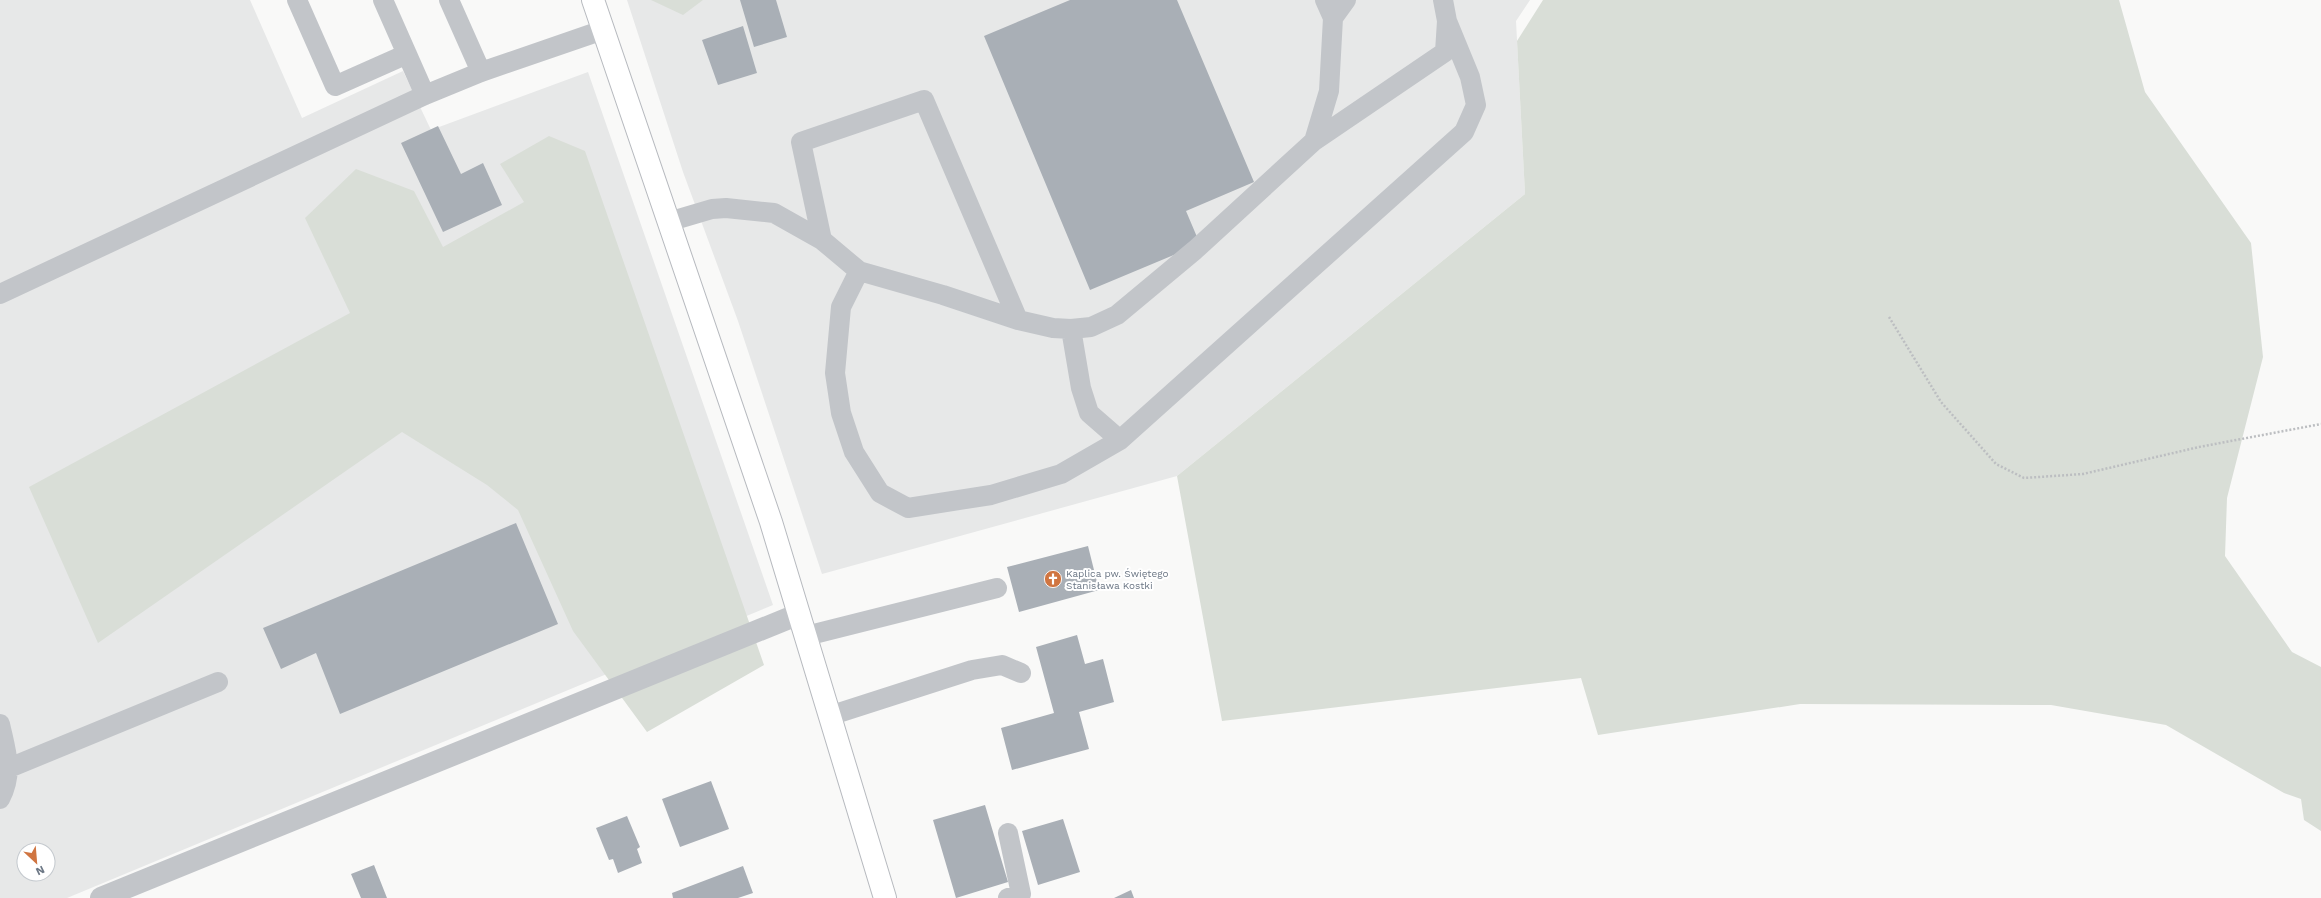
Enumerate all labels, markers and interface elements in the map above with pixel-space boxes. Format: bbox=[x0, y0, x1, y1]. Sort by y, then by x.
place label: Kaplica pw. Świętego Stanisława Kostki bbox=[1066, 568, 1169, 591]
church icon: Kaplica pw. Świętego Stanisława Kostki bbox=[1043, 569, 1063, 589]
north arrow bbox=[16, 842, 56, 882]
text: N bbox=[34, 863, 47, 878]

